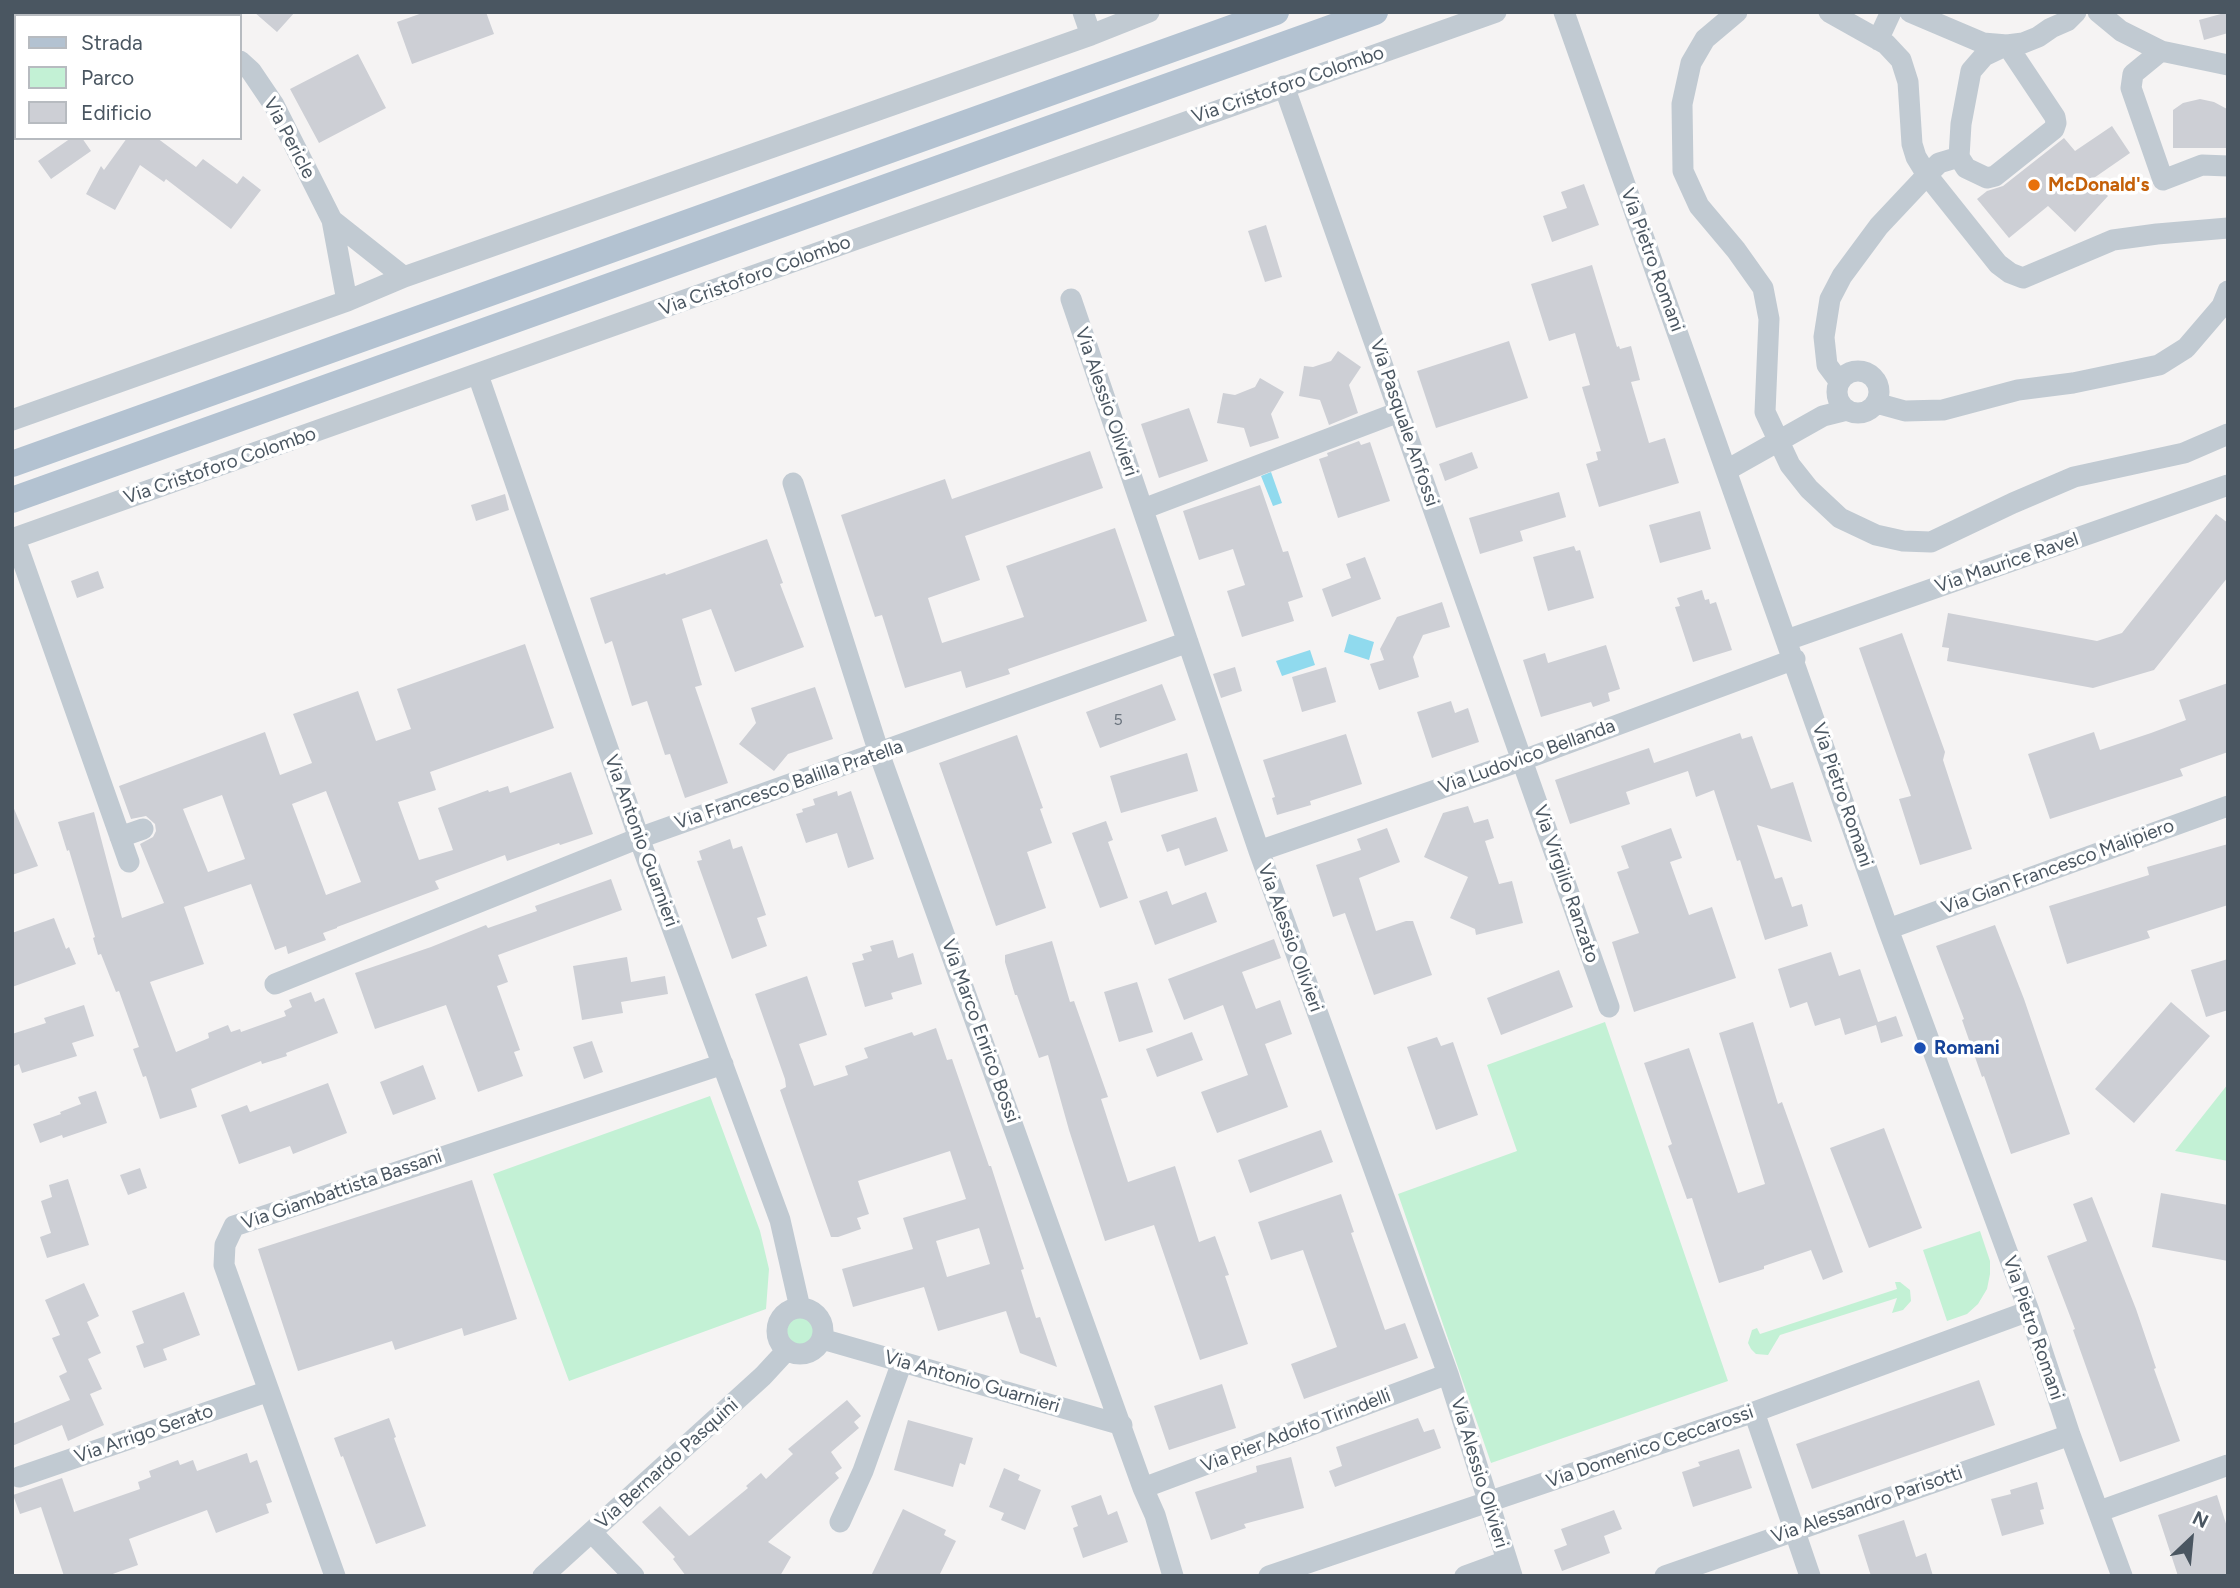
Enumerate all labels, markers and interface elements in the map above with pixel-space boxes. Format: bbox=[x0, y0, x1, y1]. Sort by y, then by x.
legend bbox=[14, 14, 242, 140]
text: Strada bbox=[81, 30, 143, 55]
street label: Via Cristoforo Colombo bbox=[1189, 41, 1387, 129]
text: Parco bbox=[81, 65, 134, 90]
street label: Via Pericle bbox=[258, 93, 320, 183]
text: Edificio bbox=[81, 100, 152, 125]
place label: McDonald's bbox=[2048, 174, 2149, 196]
marker: McDonald's bbox=[2026, 177, 2042, 193]
street label: Via Pietro Romani bbox=[1615, 185, 1689, 335]
street label: Via Cristoforo Colombo bbox=[656, 231, 854, 321]
street label: Via Alessio Olivieri bbox=[1070, 325, 1142, 479]
street label: Via Pasquale Anfossi bbox=[1365, 336, 1443, 510]
street label: Via Cristoforo Colombo bbox=[121, 422, 319, 510]
street label: Via Maurice Ravel bbox=[1932, 528, 2082, 598]
house number: 5 bbox=[1113, 710, 1123, 730]
street label: Via Ludovico Bellanda bbox=[1436, 714, 1618, 800]
street label: Via Pietro Romani bbox=[1807, 720, 1877, 870]
street label: Via Francesco Balilla Pratella bbox=[672, 735, 906, 835]
street label: Via Antonio Guarnieri bbox=[599, 752, 683, 930]
street label: Via Virgilio Ranzato bbox=[1528, 802, 1604, 966]
street label: Via Gian Francesco Malipiero bbox=[1939, 814, 2177, 920]
street label: Via Alessio Olivieri bbox=[1253, 861, 1327, 1015]
street label: Via Marco Enrico Bossi bbox=[936, 936, 1024, 1126]
place label: Romani bbox=[1934, 1037, 2000, 1059]
marker: Romani bbox=[1912, 1040, 1928, 1056]
street label: Via Giambattista Bassani bbox=[239, 1145, 445, 1235]
street label: Via Pietro Romani bbox=[1998, 1253, 2068, 1403]
street label: Via Antonio Guarnieri bbox=[882, 1346, 1062, 1418]
street label: Via Pier Adolfo Tirindelli bbox=[1198, 1384, 1394, 1478]
street label: Via Bernardo Pasquini bbox=[591, 1394, 743, 1534]
street label: Via Alessio Olivieri bbox=[1445, 1395, 1513, 1551]
street label: Via Arrigo Serato bbox=[72, 1400, 216, 1468]
street label: Via Domenico Ceccarossi bbox=[1543, 1401, 1757, 1493]
street label: Via Alessandro Parisotti bbox=[1768, 1462, 1966, 1548]
north arrow bbox=[2156, 1504, 2226, 1574]
text: N bbox=[2189, 1506, 2212, 1533]

